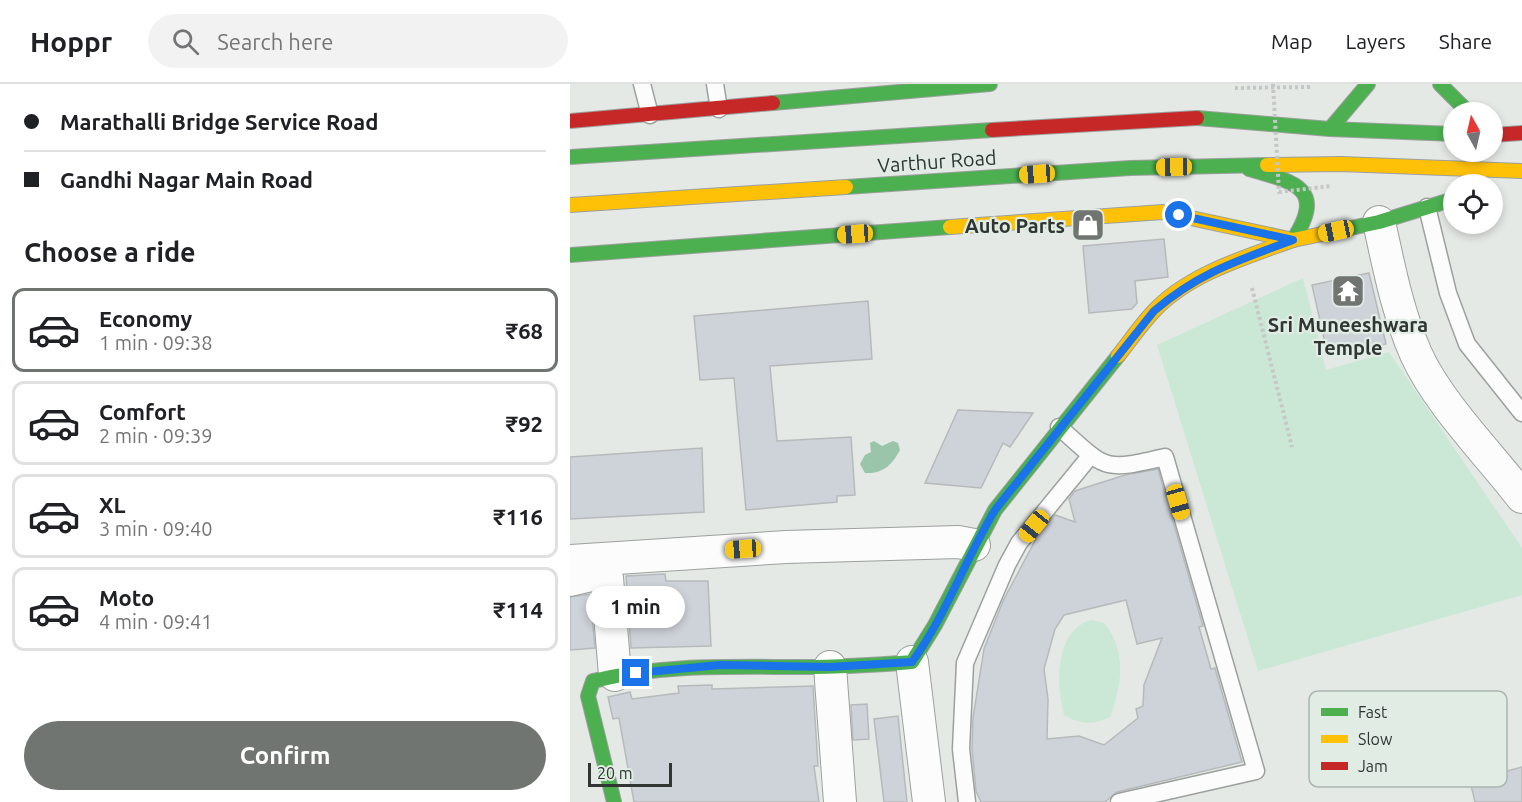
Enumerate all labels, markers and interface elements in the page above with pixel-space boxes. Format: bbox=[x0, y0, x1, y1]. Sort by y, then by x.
search box bbox=[148, 14, 568, 68]
icon: search bbox=[169, 25, 202, 58]
text: Hoppr bbox=[30, 26, 112, 57]
text: Search here bbox=[217, 29, 334, 54]
text: Map bbox=[1271, 29, 1312, 53]
text: Layers bbox=[1345, 29, 1406, 53]
text: Share bbox=[1439, 29, 1492, 53]
north arrow bbox=[1443, 102, 1503, 162]
map controls bbox=[1443, 102, 1503, 234]
text: Marathalli Bridge Service Road bbox=[60, 109, 378, 134]
street label: Varthur Road bbox=[877, 145, 997, 177]
car bbox=[1156, 158, 1192, 176]
car bbox=[1018, 164, 1056, 184]
text: Gandhi Nagar Main Road bbox=[60, 167, 313, 192]
button: locate bbox=[1443, 174, 1503, 234]
route start bbox=[1165, 201, 1192, 228]
shop icon: Auto Parts bbox=[1070, 207, 1106, 243]
place label: Auto Parts bbox=[965, 214, 1065, 237]
car bbox=[1317, 218, 1355, 244]
car bbox=[836, 224, 874, 244]
text: Choose a ride bbox=[24, 237, 196, 267]
temple icon: Sri Muneeshwara Temple bbox=[1330, 273, 1366, 309]
icon: car bbox=[27, 303, 81, 357]
text: Economy bbox=[99, 306, 192, 331]
place label: Sri Muneeshwara Temple bbox=[1268, 313, 1428, 359]
text: ₹68 bbox=[506, 318, 543, 343]
text: 1 min · 09:38 bbox=[99, 331, 213, 354]
icon: car bbox=[27, 396, 81, 450]
text: Comfort bbox=[99, 399, 186, 424]
text: ₹92 bbox=[506, 411, 543, 436]
text: 2 min · 09:39 bbox=[99, 424, 213, 447]
car bbox=[1164, 482, 1192, 522]
icon: car bbox=[27, 489, 81, 543]
text: XL bbox=[99, 492, 126, 517]
text: ₹116 bbox=[493, 504, 543, 529]
car bbox=[1016, 506, 1052, 546]
text: 3 min · 09:40 bbox=[99, 517, 213, 540]
car bbox=[724, 539, 762, 559]
icon: car bbox=[27, 582, 81, 636]
text: Moto bbox=[99, 585, 154, 610]
callout: 1 min bbox=[586, 586, 686, 628]
text: 1 min bbox=[610, 595, 661, 618]
text: ₹114 bbox=[493, 597, 543, 622]
text: 4 min · 09:41 bbox=[99, 610, 213, 633]
route end bbox=[622, 659, 649, 686]
legend bbox=[1309, 691, 1507, 787]
text: Fast bbox=[1358, 703, 1388, 721]
button: Confirm bbox=[24, 721, 546, 790]
text: Slow bbox=[1358, 730, 1393, 748]
text: Jam bbox=[1358, 757, 1388, 775]
scale bar bbox=[588, 760, 672, 788]
text: 20 m bbox=[597, 764, 633, 782]

